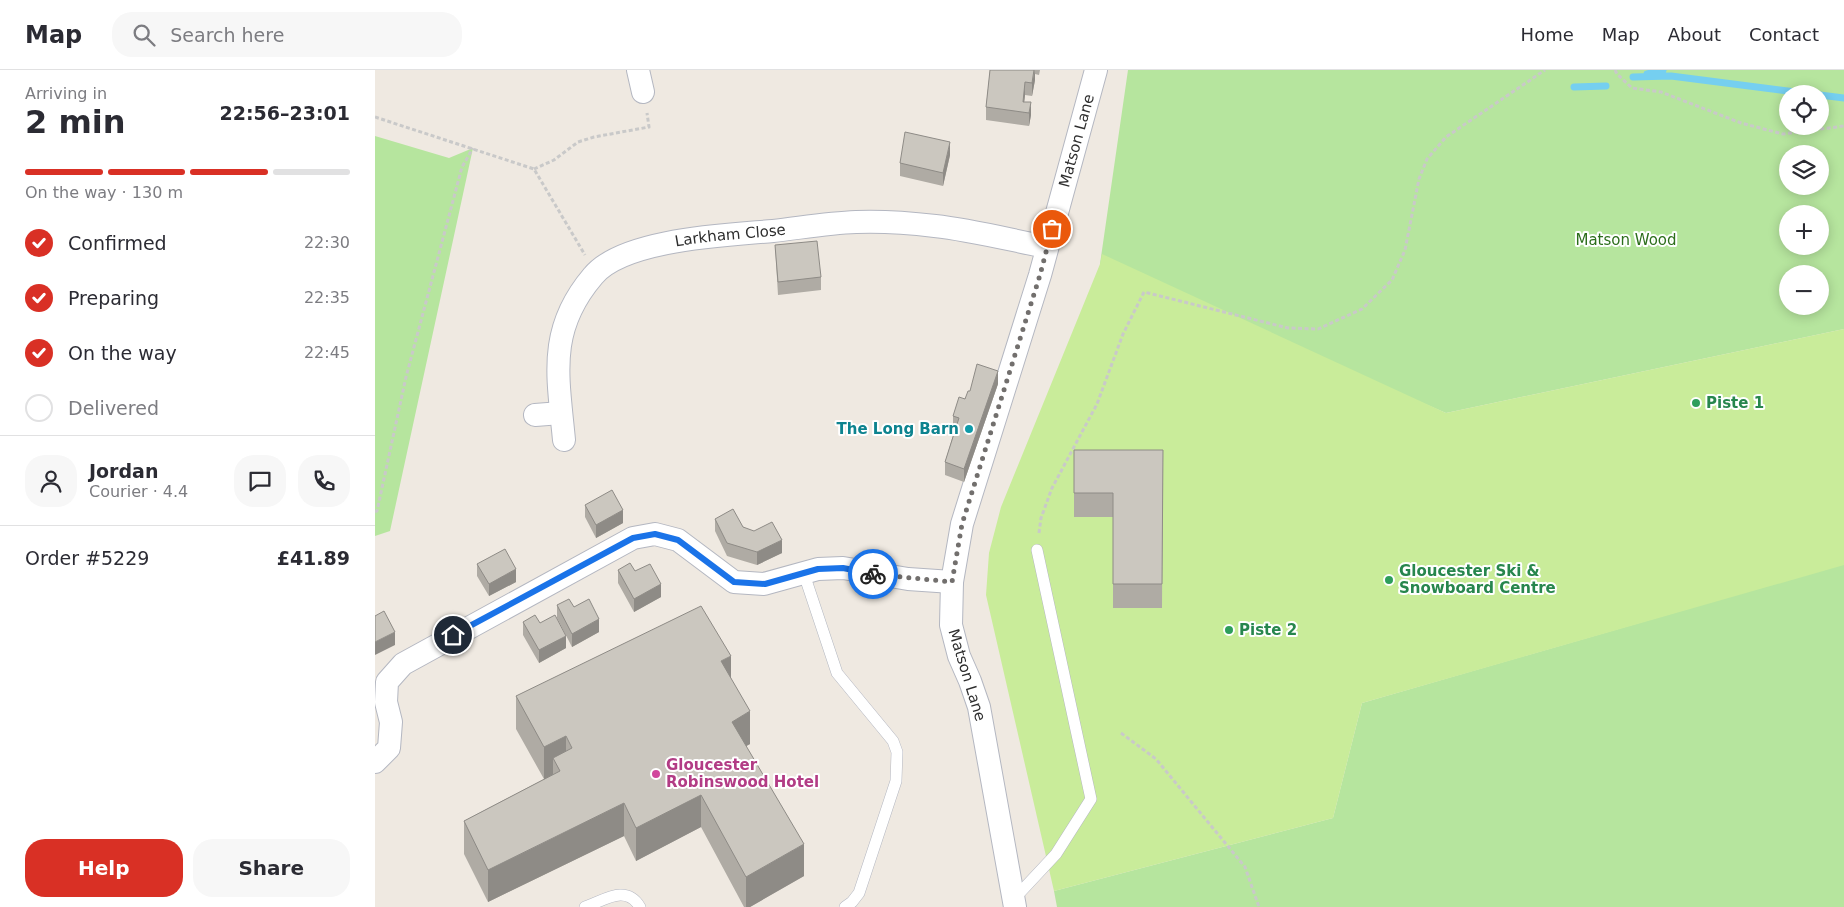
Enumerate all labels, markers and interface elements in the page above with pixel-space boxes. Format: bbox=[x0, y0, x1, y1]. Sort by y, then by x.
search box bbox=[112, 12, 462, 57]
text: Map bbox=[25, 21, 82, 49]
icon: search bbox=[130, 21, 158, 49]
text: Search here bbox=[170, 24, 284, 46]
text: Home bbox=[1521, 24, 1574, 45]
text: Map bbox=[1602, 24, 1640, 45]
text: About bbox=[1668, 24, 1721, 45]
text: Contact bbox=[1749, 24, 1819, 45]
text: Arriving in bbox=[25, 84, 107, 103]
map controls bbox=[1779, 85, 1829, 315]
button: locate bbox=[1779, 85, 1829, 135]
street label: Matson Lane bbox=[1055, 92, 1098, 189]
text: 22:56–23:01 bbox=[220, 102, 350, 124]
text: 2 min bbox=[25, 103, 126, 141]
button: layers bbox=[1779, 145, 1829, 195]
text: On the way · 130 m bbox=[25, 183, 183, 202]
button: + bbox=[1779, 205, 1829, 255]
pin bbox=[1031, 208, 1073, 250]
icon: bag bbox=[1038, 215, 1066, 243]
street label: Larkham Close bbox=[673, 221, 787, 250]
icon: check bbox=[25, 229, 53, 257]
park label: Matson Wood bbox=[1575, 231, 1677, 249]
text: Confirmed bbox=[68, 232, 167, 254]
text: 22:30 bbox=[304, 233, 350, 252]
button: − bbox=[1779, 265, 1829, 315]
icon: check bbox=[25, 284, 53, 312]
text: Preparing bbox=[68, 287, 159, 309]
text: 22:35 bbox=[304, 288, 350, 307]
icon: check bbox=[25, 339, 53, 367]
text: On the way bbox=[68, 342, 177, 364]
text: 22:45 bbox=[304, 343, 350, 362]
place label: Piste 1 bbox=[1706, 394, 1764, 412]
text: Delivered bbox=[68, 397, 159, 419]
marker: Piste 1 bbox=[1690, 397, 1702, 409]
place label: The Long Barn bbox=[837, 420, 959, 438]
marker: The Long Barn bbox=[963, 423, 975, 435]
button: person bbox=[25, 455, 77, 507]
button: chat bbox=[234, 455, 286, 507]
button: phone bbox=[298, 455, 350, 507]
text: Jordan bbox=[89, 460, 158, 482]
text: Courier · 4.4 bbox=[89, 482, 188, 501]
text: Order #5229 bbox=[25, 547, 149, 569]
text: £41.89 bbox=[277, 547, 350, 569]
courier bbox=[848, 549, 898, 599]
icon: bike bbox=[859, 560, 887, 588]
place label: Gloucester Ski & Snowboard Centre bbox=[1399, 562, 1556, 597]
marker: Gloucester Ski & Snowboard Centre bbox=[1383, 574, 1395, 586]
pin bbox=[432, 614, 474, 656]
icon: home bbox=[439, 621, 467, 649]
place label: Piste 2 bbox=[1239, 621, 1297, 639]
marker: Piste 2 bbox=[1223, 624, 1235, 636]
street label: Matson Lane bbox=[944, 627, 990, 723]
place label: Gloucester Robinswood Hotel bbox=[666, 756, 819, 791]
marker: Gloucester Robinswood Hotel bbox=[650, 768, 662, 780]
button: Help bbox=[25, 839, 183, 897]
button: Share bbox=[193, 839, 350, 897]

